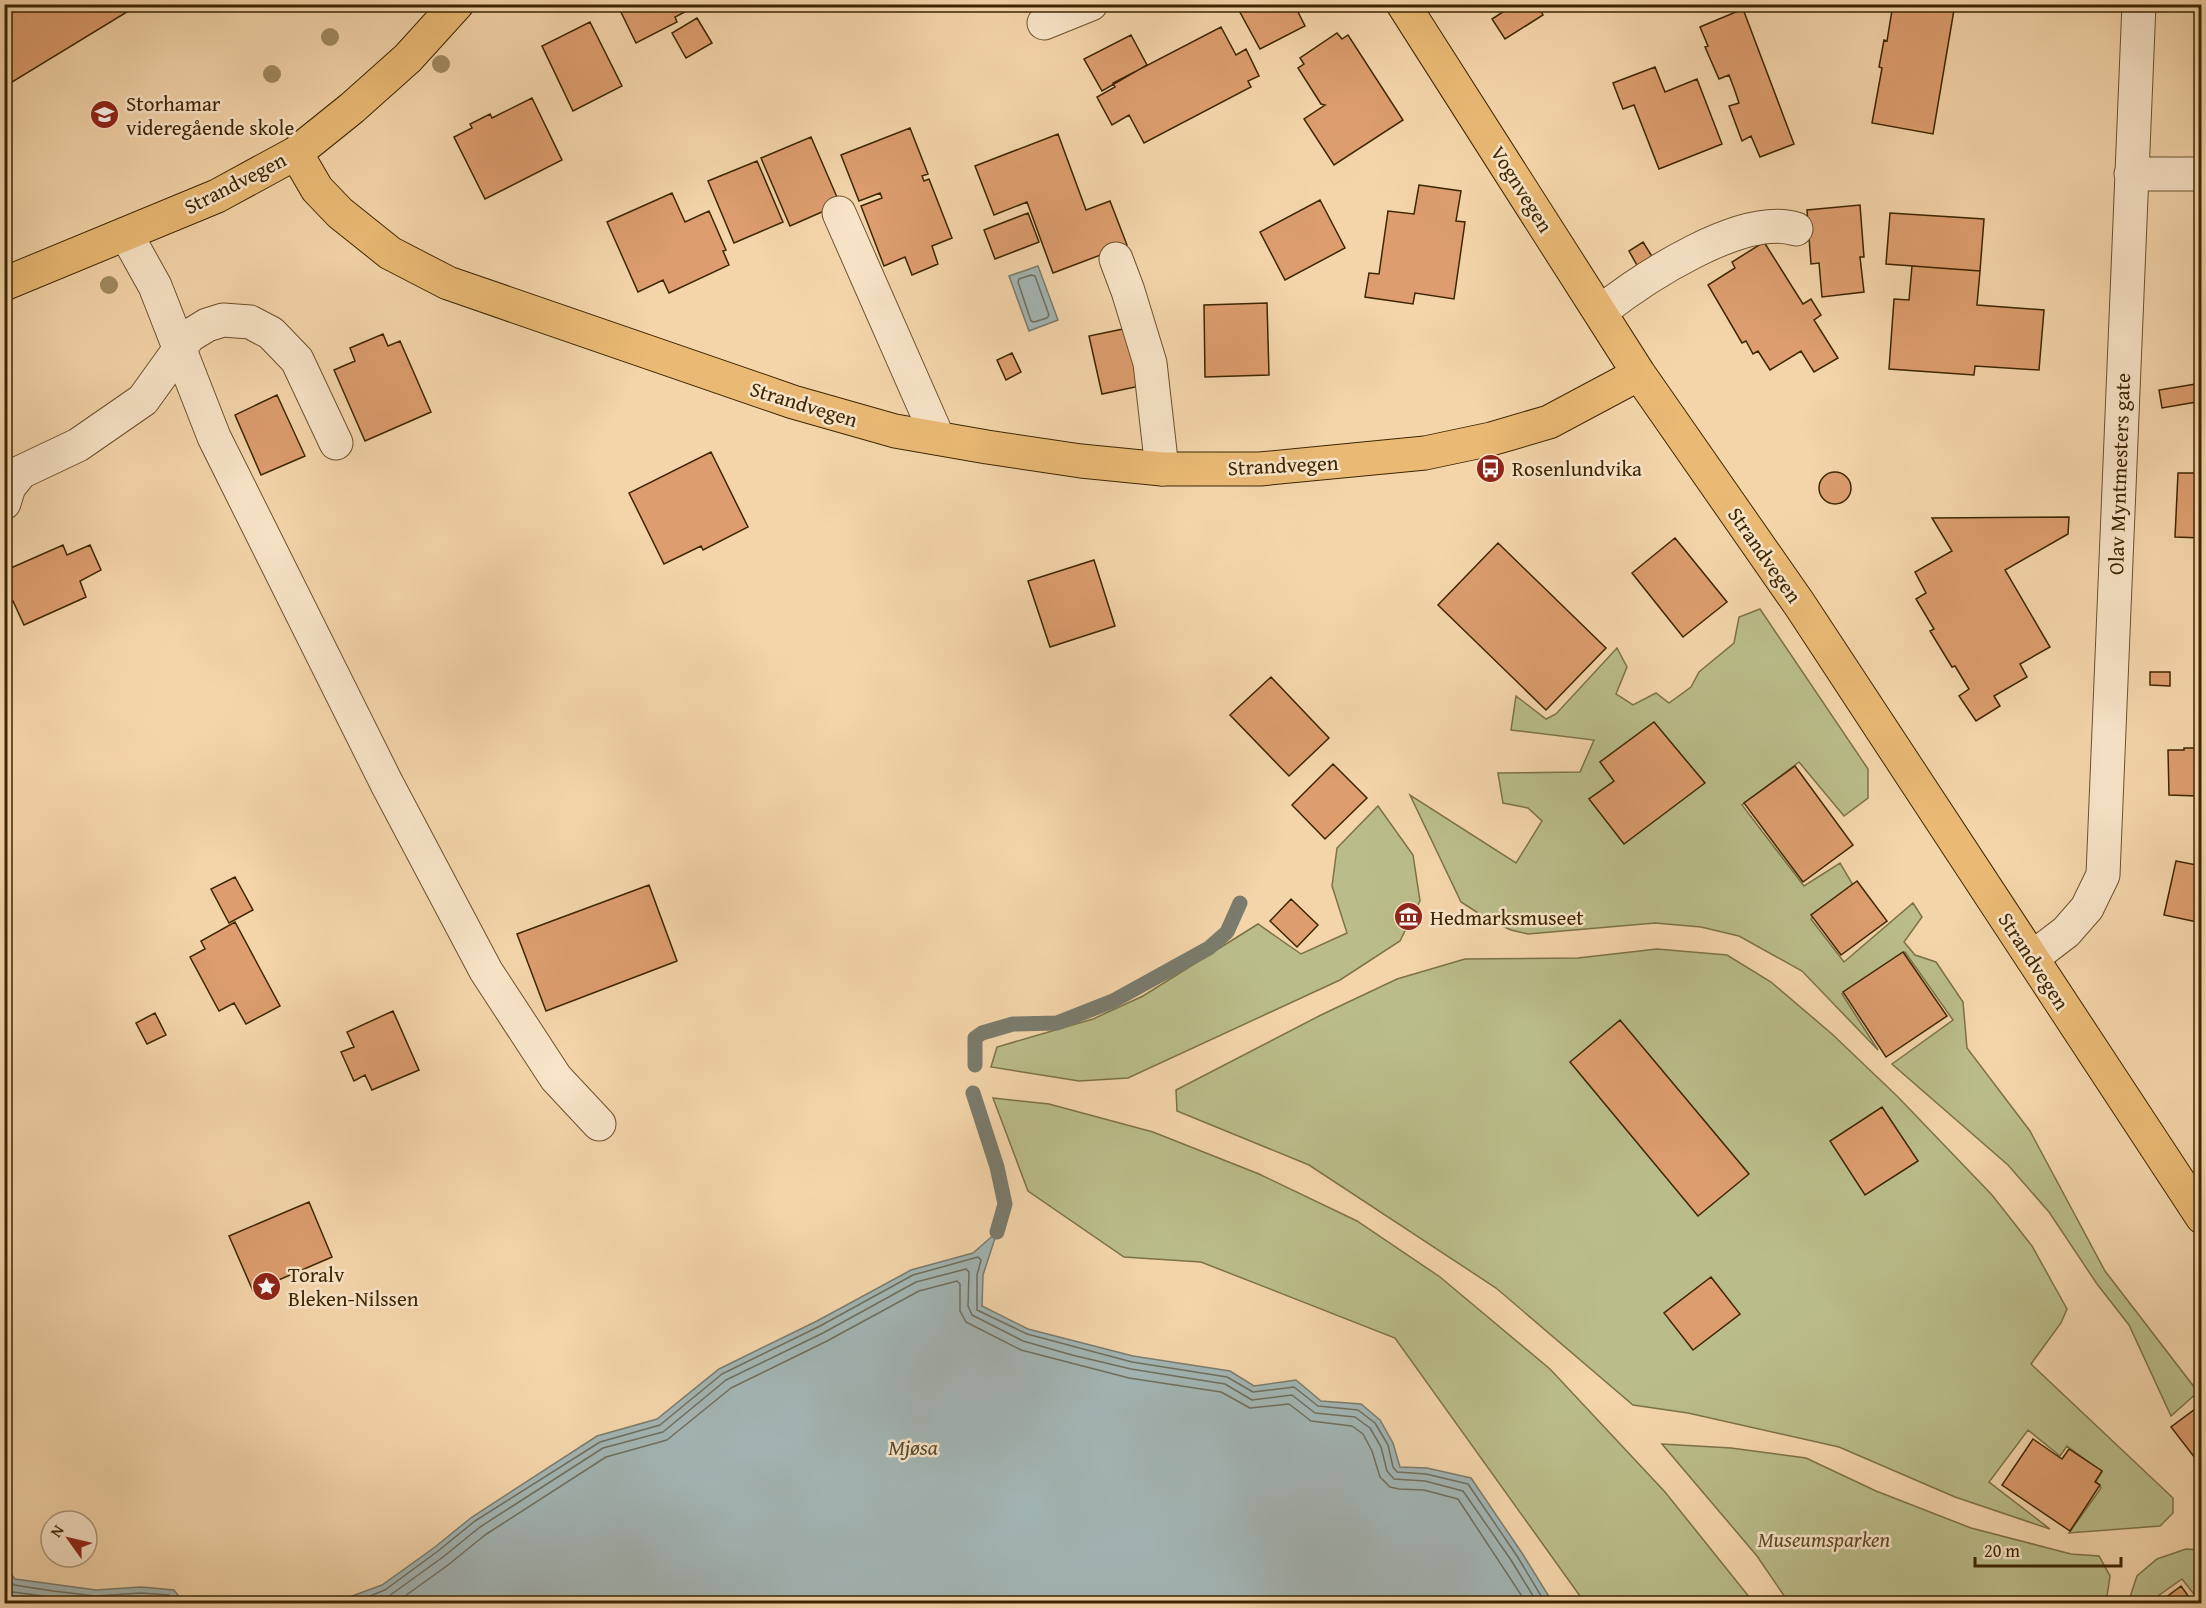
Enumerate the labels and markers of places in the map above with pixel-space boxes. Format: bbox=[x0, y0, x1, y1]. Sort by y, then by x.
place label: Storhamar videregående skole bbox=[126, 88, 295, 143]
school or university icon: Storhamar videregående skole bbox=[89, 99, 121, 131]
bus stop icon: Rosenlundvika bbox=[1475, 452, 1507, 484]
place label: Rosenlundvika bbox=[1512, 453, 1642, 484]
museum icon: Hedmarksmuseet bbox=[1393, 901, 1425, 933]
place label: Hedmarksmuseet bbox=[1430, 902, 1584, 933]
place label: Toralv Bleken-Nilssen bbox=[288, 1259, 419, 1314]
place icon: Toralv Bleken-Nilssen bbox=[251, 1270, 283, 1302]

